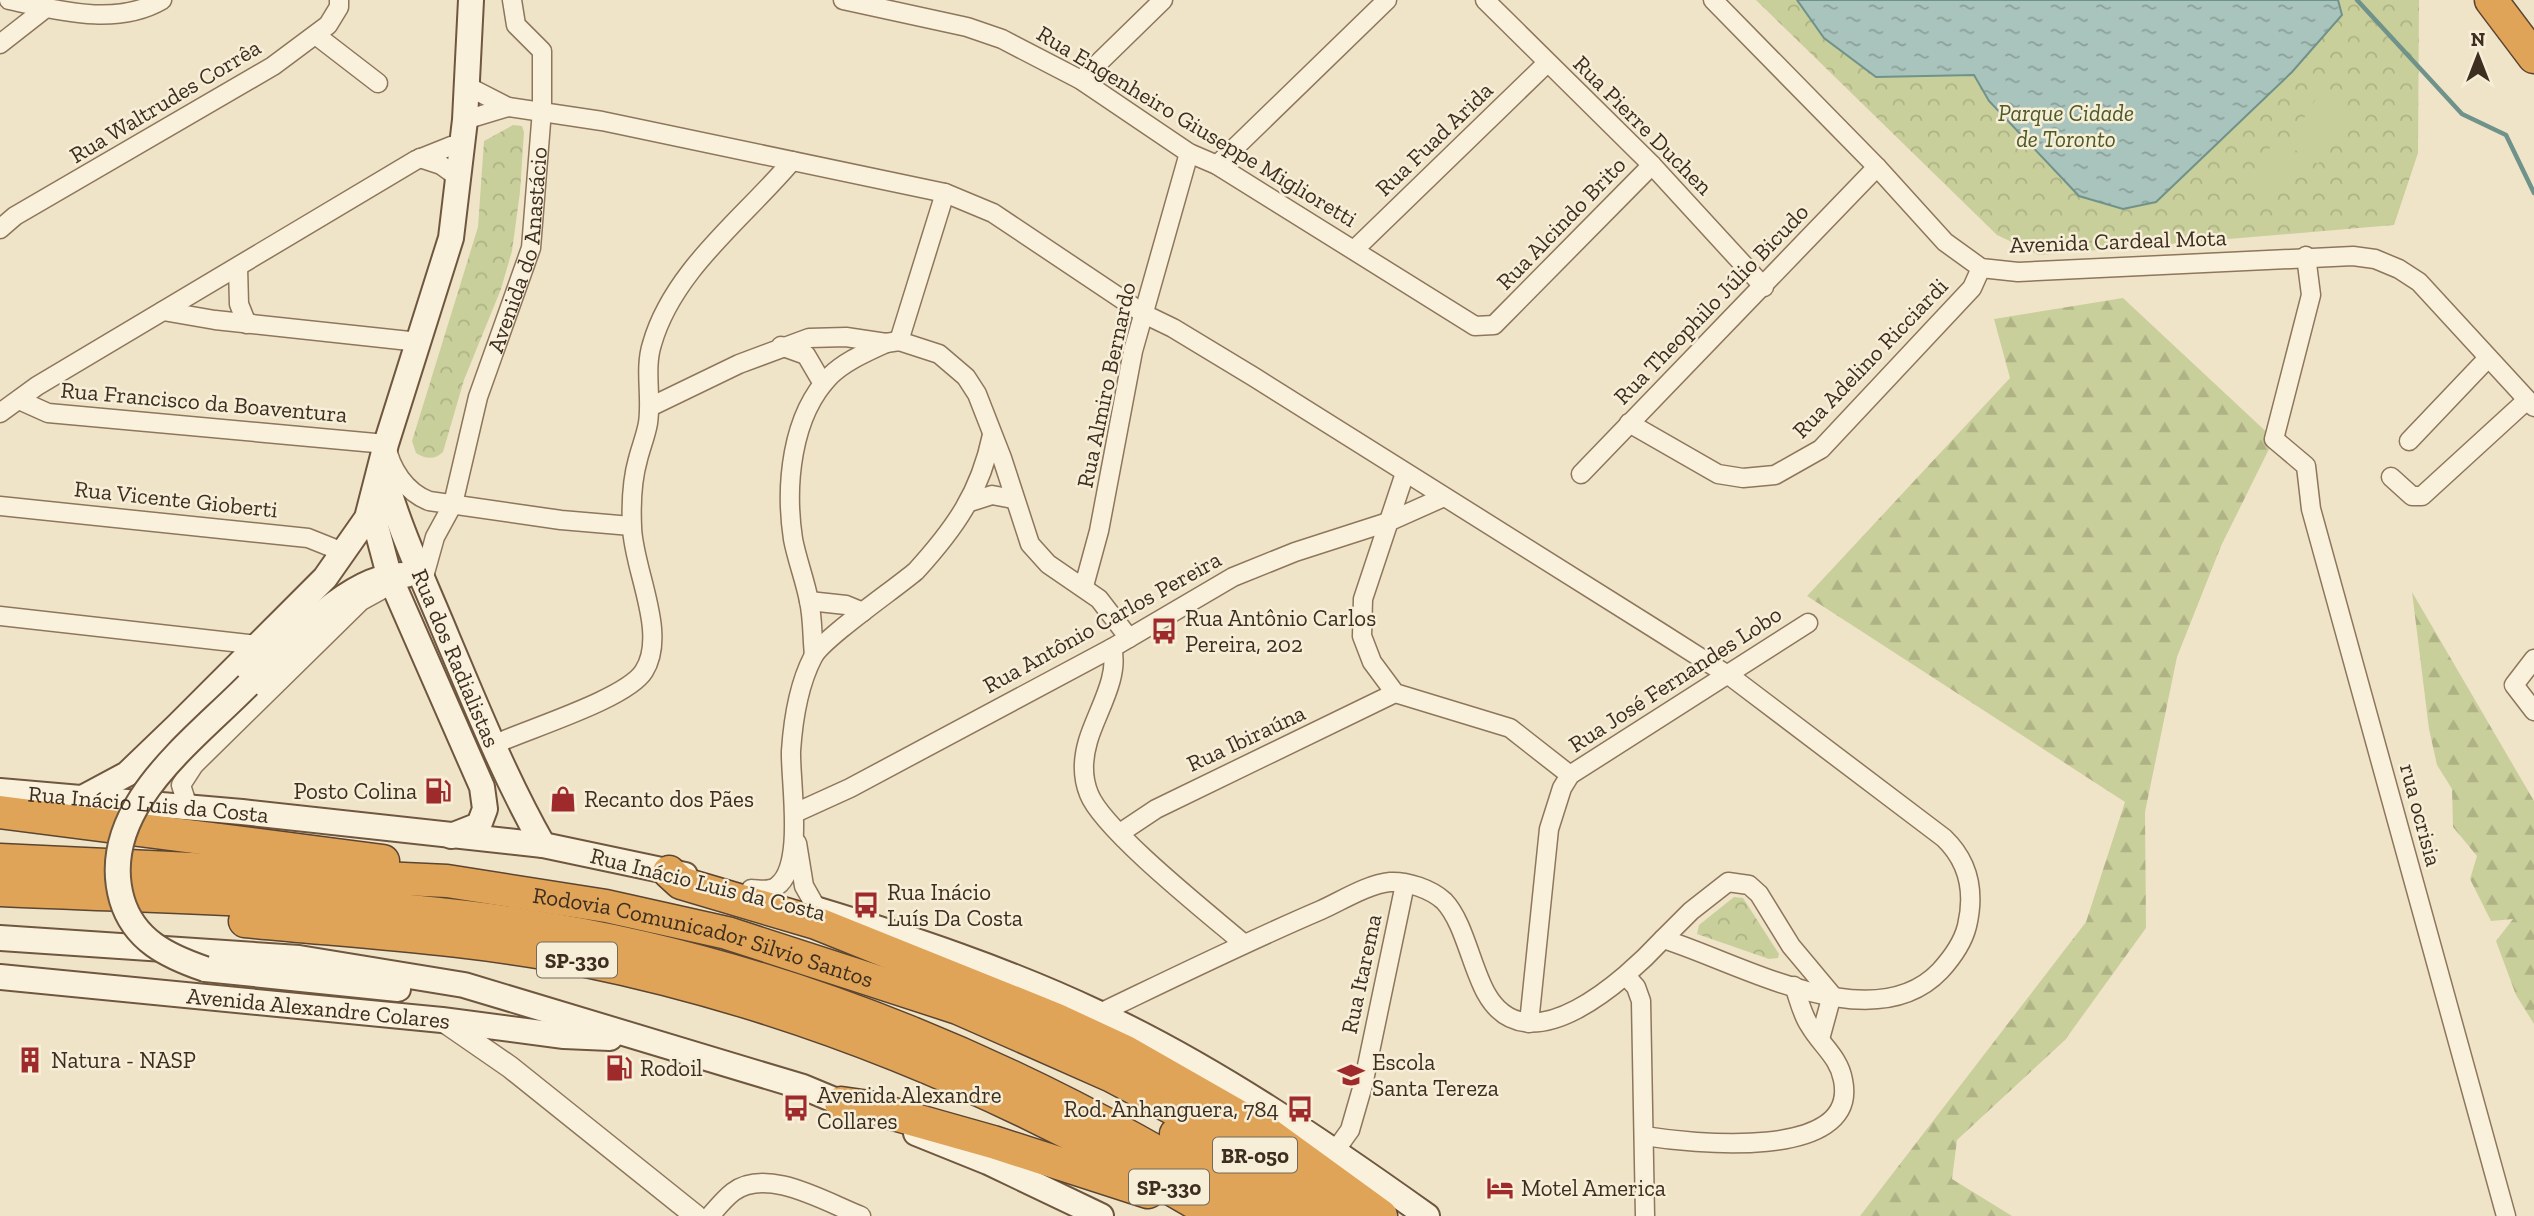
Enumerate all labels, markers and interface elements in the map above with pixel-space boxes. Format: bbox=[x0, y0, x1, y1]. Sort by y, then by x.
street label: Rua Engenheiro Giuseppe Miglioretti bbox=[1032, 19, 1362, 233]
north arrow bbox=[2443, 21, 2513, 91]
text: N bbox=[2471, 28, 2485, 51]
street label: Rua Waltrudes Corrêa bbox=[64, 33, 266, 169]
street label: Rua Pierre Duchen bbox=[1567, 49, 1719, 201]
street label: Rua Fuad Arida bbox=[1370, 76, 1498, 202]
park label: Parque Cidade de Toronto bbox=[1998, 99, 2134, 153]
street label: Avenida do Anastácio bbox=[481, 146, 553, 356]
street label: Rua Alcindo Brito bbox=[1490, 151, 1632, 295]
street label: Rua Theophilo Júlio Bicudo bbox=[1608, 198, 1814, 410]
street label: Avenida Cardeal Mota bbox=[2009, 223, 2227, 259]
street label: Rua Adelino Ricciardi bbox=[1786, 272, 1954, 444]
street label: Rua Almiro Bernardo bbox=[1071, 280, 1141, 490]
street label: Rua Francisco da Boaventura bbox=[59, 376, 349, 428]
street label: Rua Vicente Gioberti bbox=[73, 474, 279, 524]
street label: Rua Antônio Carlos Pereira bbox=[978, 545, 1226, 699]
street label: Rua dos Radialistas bbox=[406, 565, 506, 752]
street label: Rua José Fernandes Lobo bbox=[1563, 600, 1787, 758]
place label: Rua Antônio Carlos Pereira, 202 bbox=[1185, 604, 1376, 658]
bus stop icon: Rua Antônio Carlos Pereira, 202 bbox=[1149, 616, 1179, 646]
street label: Rua Ibiraúna bbox=[1182, 698, 1310, 778]
street label: rua ocrisia bbox=[2394, 761, 2448, 869]
fuel station icon: Posto Colina bbox=[423, 776, 453, 806]
place label: Posto Colina bbox=[293, 777, 417, 805]
street label: Rua Inácio Luis da Costa bbox=[27, 779, 270, 829]
shop icon: Recanto dos Pães bbox=[548, 784, 578, 814]
place label: Recanto dos Pães bbox=[584, 785, 754, 813]
street label: Rua Inácio Luis da Costa bbox=[587, 841, 829, 927]
place label: Rua Inácio Luís Da Costa bbox=[887, 878, 1023, 932]
street label: Rodovia Comunicador Silvio Santos bbox=[531, 881, 877, 994]
bus stop icon: Rua Inácio Luís Da Costa bbox=[851, 890, 881, 920]
street label: Rua Itarema bbox=[1335, 912, 1387, 1036]
road number: SP-330 bbox=[537, 942, 617, 978]
street label: Avenida Alexandre Colares bbox=[186, 981, 452, 1035]
building icon: Natura - NASP bbox=[15, 1045, 45, 1075]
place label: Natura - NASP bbox=[51, 1046, 196, 1074]
place label: Escola Santa Tereza bbox=[1372, 1048, 1499, 1102]
fuel station icon: Rodoil bbox=[604, 1053, 634, 1083]
place label: Rodoil bbox=[640, 1054, 703, 1082]
school or university icon: Escola Santa Tereza bbox=[1336, 1060, 1366, 1090]
place label: Avenida Alexandre Collares bbox=[817, 1081, 1002, 1135]
bus stop icon: Avenida Alexandre Collares bbox=[781, 1093, 811, 1123]
bus stop icon: Rod. Anhanguera, 784 bbox=[1285, 1094, 1315, 1124]
place label: Rod. Anhanguera, 784 bbox=[1063, 1095, 1279, 1123]
road number: BR-050 bbox=[1213, 1138, 1297, 1172]
road number: SP-330 bbox=[1129, 1170, 1209, 1204]
hotel icon: Motel America bbox=[1485, 1173, 1515, 1203]
place label: Motel America bbox=[1521, 1174, 1666, 1202]

